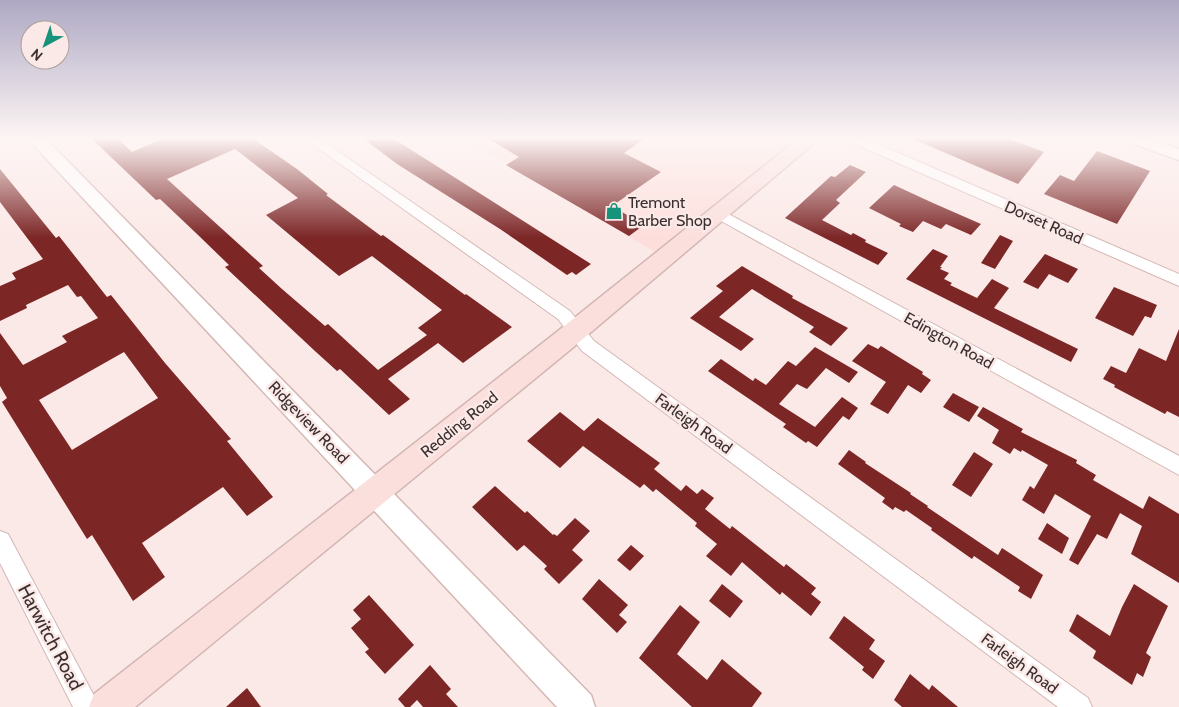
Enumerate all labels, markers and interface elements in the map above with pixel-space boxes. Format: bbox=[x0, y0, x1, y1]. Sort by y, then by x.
north arrow bbox=[20, 20, 70, 70]
text: N bbox=[27, 45, 46, 65]
place label: Tremont Barber Shop bbox=[628, 193, 712, 230]
street label: Dorset Road bbox=[1002, 197, 1086, 248]
shop icon: Tremont Barber Shop bbox=[604, 201, 624, 221]
street label: Edington Road bbox=[901, 308, 997, 373]
street label: Ridgeview Road bbox=[265, 377, 353, 468]
street label: Redding Road bbox=[417, 387, 502, 461]
street label: Farleigh Road bbox=[652, 389, 736, 458]
street label: Harwitch Road bbox=[13, 580, 88, 694]
street label: Farleigh Road bbox=[978, 629, 1062, 698]

